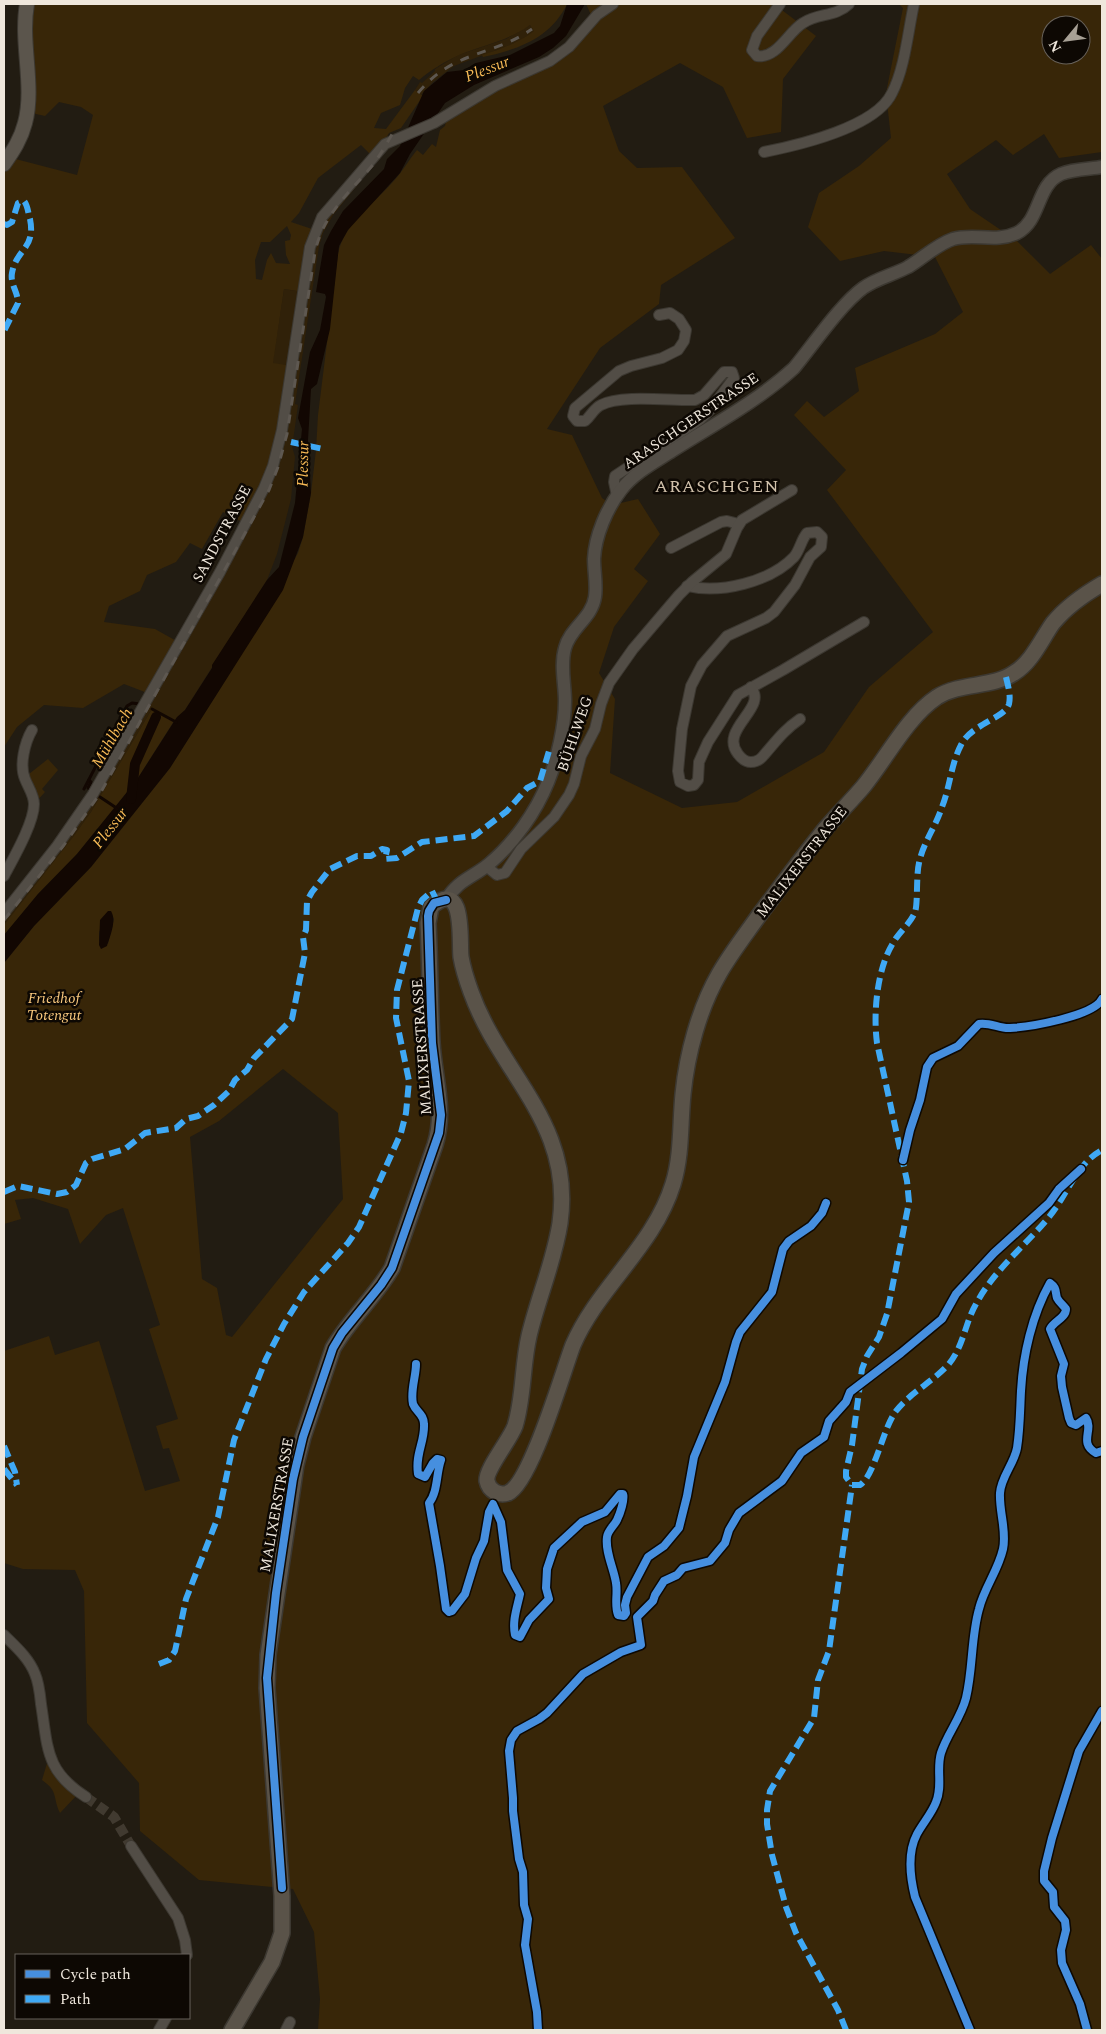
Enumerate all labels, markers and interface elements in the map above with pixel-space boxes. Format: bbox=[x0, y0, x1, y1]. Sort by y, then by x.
north arrow bbox=[1041, 15, 1091, 65]
text: N bbox=[1043, 36, 1067, 56]
water label: Plessur bbox=[461, 49, 513, 89]
street label: ARASCHGERSTRASSE bbox=[618, 367, 764, 475]
water label: Plessur bbox=[291, 440, 315, 487]
district label: ARASCHGEN bbox=[654, 473, 780, 500]
street label: SANDSTRASSE bbox=[187, 481, 257, 587]
street label: BÜHLWEG bbox=[551, 693, 599, 775]
water label: Mühlbach bbox=[85, 703, 139, 773]
street label: MALIXERSTRASSE bbox=[751, 801, 853, 923]
water label: Plessur bbox=[86, 802, 134, 854]
street label: MALIXERSTRASSE bbox=[406, 978, 438, 1116]
park label: Friedhof Totengut bbox=[27, 987, 82, 1027]
street label: MALIXERSTRASSE bbox=[254, 1436, 300, 1574]
legend bbox=[15, 1954, 190, 2019]
text: Cycle path bbox=[60, 1963, 131, 1986]
text: Path bbox=[60, 1988, 91, 2011]

